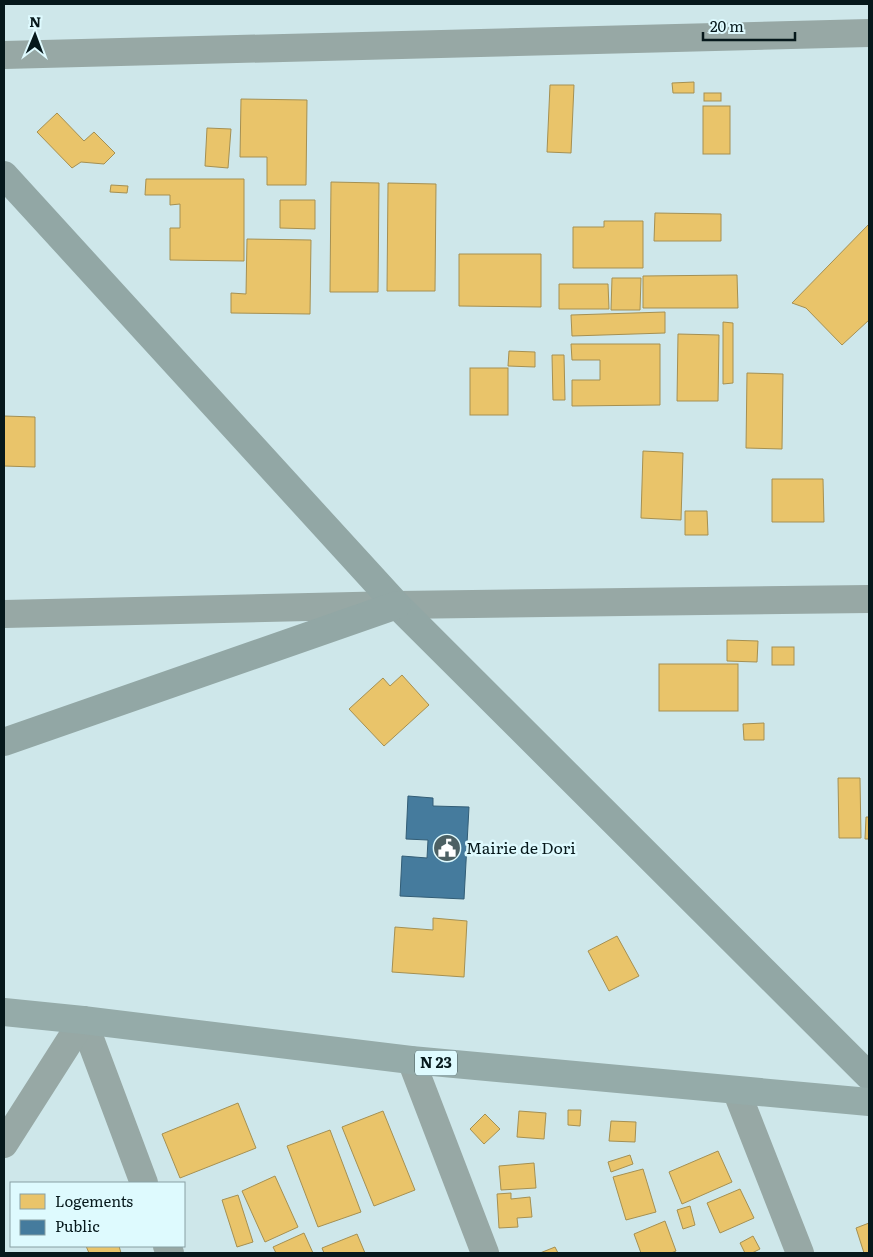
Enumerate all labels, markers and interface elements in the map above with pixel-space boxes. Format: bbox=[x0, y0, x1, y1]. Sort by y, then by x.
north arrow bbox=[10, 10, 60, 60]
scale bar bbox=[703, 10, 796, 42]
text: N bbox=[29, 11, 42, 31]
text: 20 m bbox=[710, 14, 744, 37]
public building icon: Mairie de Dori bbox=[432, 833, 462, 863]
place label: Mairie de Dori bbox=[466, 835, 576, 859]
road number: N 23 bbox=[415, 1050, 457, 1076]
legend bbox=[10, 1182, 185, 1247]
text: Logements bbox=[55, 1189, 133, 1212]
text: Public bbox=[55, 1214, 100, 1237]

